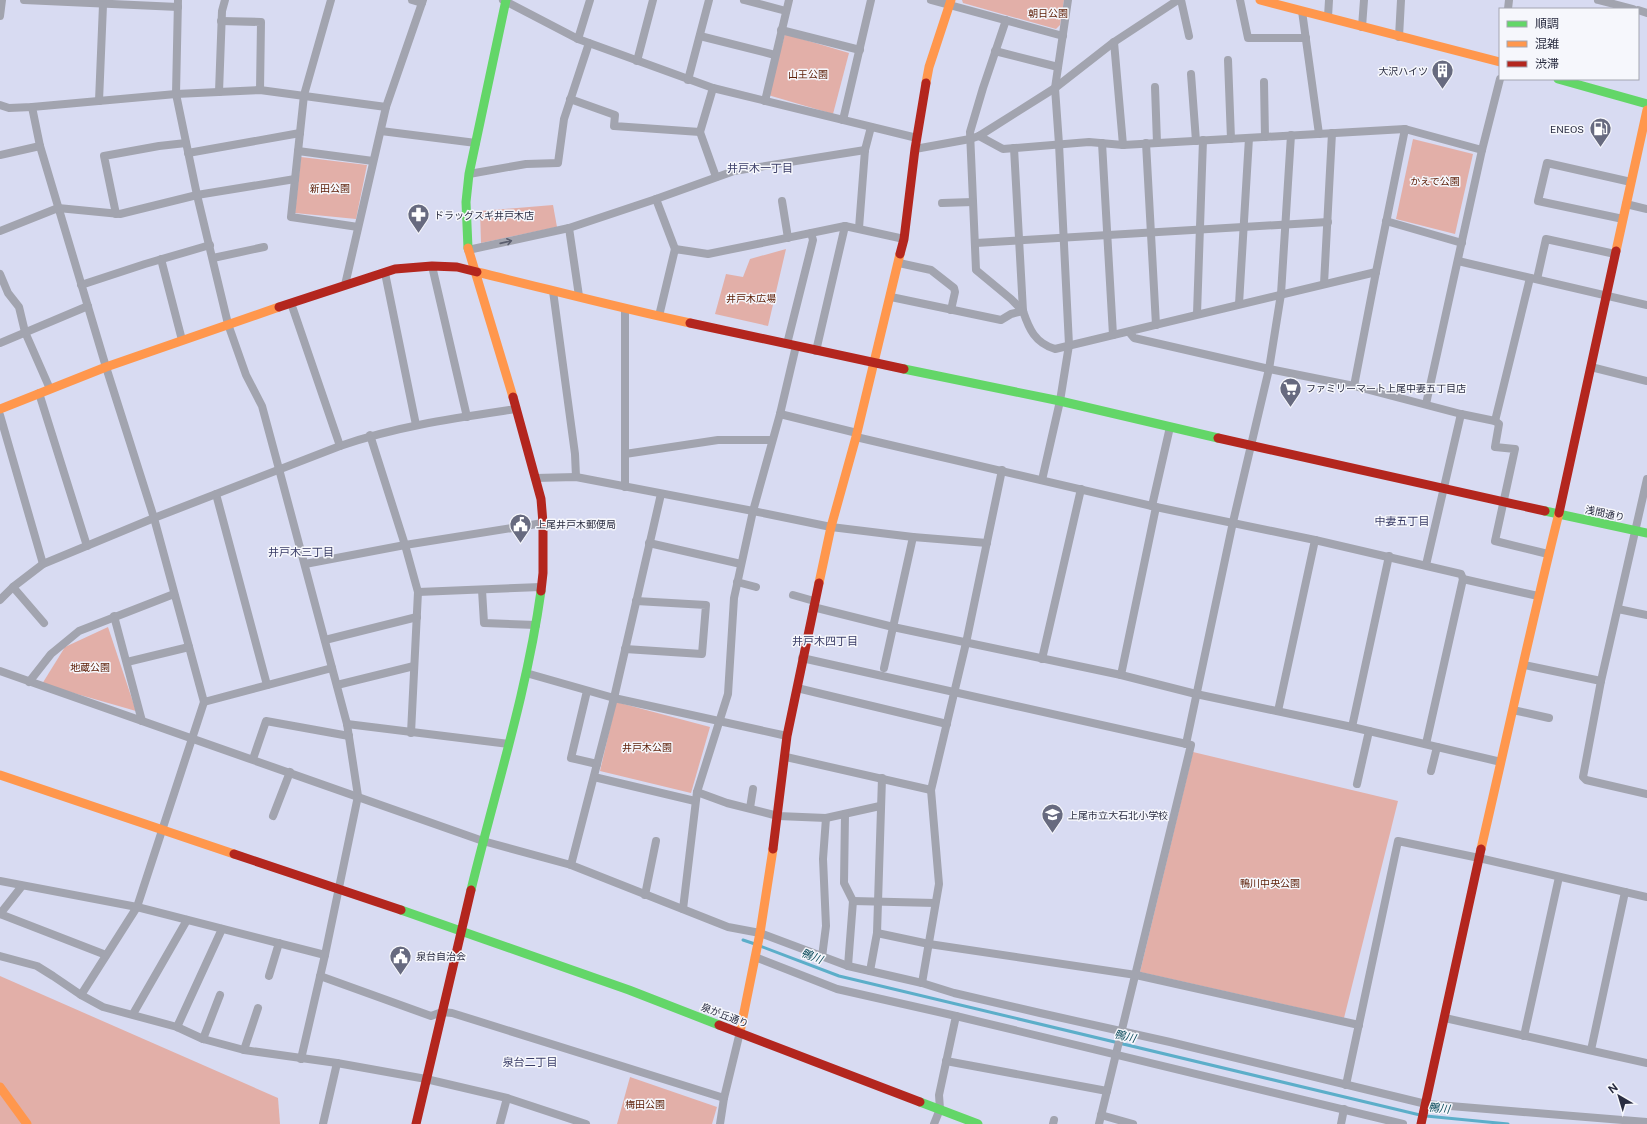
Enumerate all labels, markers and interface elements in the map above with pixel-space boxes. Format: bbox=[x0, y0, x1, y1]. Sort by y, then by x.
park label: 朝日公園 bbox=[1028, 7, 1068, 19]
legend bbox=[1499, 8, 1639, 80]
text: 順調 bbox=[1535, 17, 1559, 31]
text: 混雑 bbox=[1535, 37, 1559, 51]
text: 渋滞 bbox=[1535, 57, 1559, 71]
building icon: 大沢ハイツ bbox=[1430, 58, 1456, 91]
place label: 大沢ハイツ bbox=[1378, 65, 1428, 77]
park label: 山王公園 bbox=[788, 68, 828, 80]
fuel station icon: ENEOS bbox=[1587, 116, 1613, 149]
place label: ENEOS bbox=[1550, 123, 1584, 135]
district label: 井戸木一丁目 bbox=[727, 162, 793, 174]
park label: かえで公園 bbox=[1410, 175, 1460, 187]
park label: 新田公園 bbox=[310, 182, 350, 194]
pharmacy icon: ドラッグスギ井戸木店 bbox=[405, 202, 431, 235]
place label: ドラッグスギ井戸木店 bbox=[434, 209, 534, 221]
one-way arrow bbox=[499, 237, 512, 245]
park label: 井戸木広場 bbox=[726, 292, 776, 304]
supermarket icon: ファミリーマート上尾中妻五丁目店 bbox=[1278, 375, 1304, 408]
place label: ファミリーマート上尾中妻五丁目店 bbox=[1306, 382, 1466, 394]
street label: 浅間通り bbox=[1584, 503, 1626, 523]
public building icon: 上尾井戸木郵便局 bbox=[507, 511, 533, 544]
district label: 中妻五丁目 bbox=[1375, 515, 1430, 527]
place label: 上尾井戸木郵便局 bbox=[536, 518, 616, 530]
district label: 井戸木三丁目 bbox=[268, 546, 334, 558]
district label: 井戸木四丁目 bbox=[792, 635, 858, 647]
park label: 地蔵公園 bbox=[70, 661, 110, 673]
park label: 井戸木公園 bbox=[622, 741, 672, 753]
school or university icon: 上尾市立大石北小学校 bbox=[1039, 802, 1065, 835]
place label: 上尾市立大石北小学校 bbox=[1068, 809, 1168, 821]
park label: 鴨川中央公園 bbox=[1240, 877, 1300, 889]
public building icon: 泉台自治会 bbox=[388, 943, 414, 976]
water label: 鴨川 bbox=[800, 946, 825, 966]
place label: 泉台自治会 bbox=[416, 950, 466, 962]
street label: 泉が丘通り bbox=[700, 1000, 750, 1030]
water label: 鴨川 bbox=[1113, 1028, 1138, 1045]
district label: 泉台二丁目 bbox=[503, 1056, 558, 1068]
north arrow bbox=[1599, 1076, 1639, 1116]
text: N bbox=[1606, 1081, 1620, 1095]
park label: 梅田公園 bbox=[625, 1098, 665, 1110]
water label: 鴨川 bbox=[1427, 1101, 1452, 1115]

